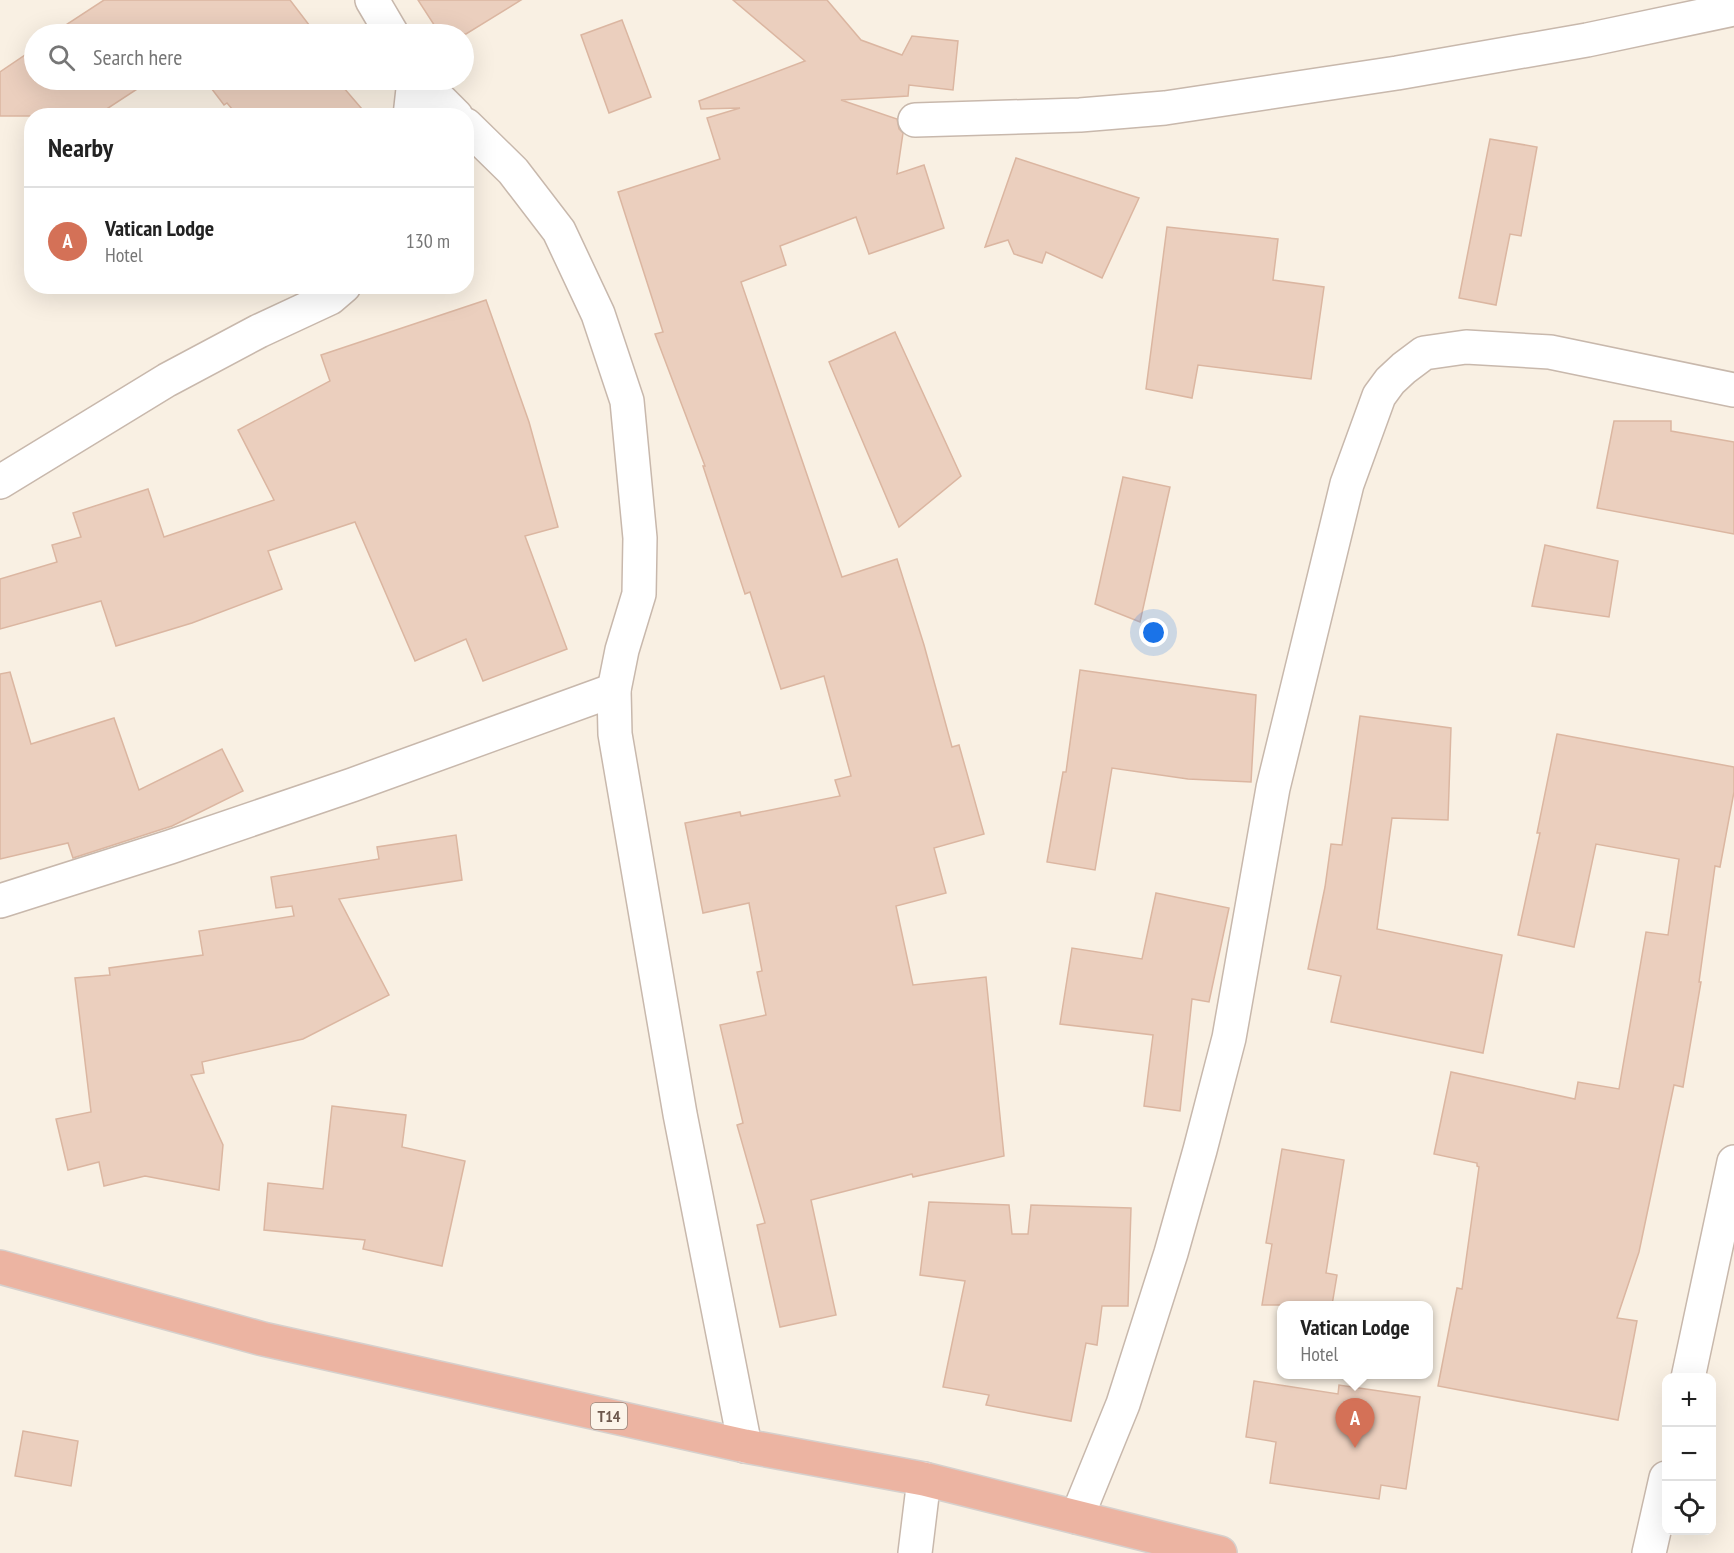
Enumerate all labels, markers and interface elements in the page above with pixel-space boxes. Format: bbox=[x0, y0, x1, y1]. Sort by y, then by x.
search box bbox=[24, 24, 474, 90]
icon: search bbox=[45, 41, 78, 74]
text: Search here bbox=[93, 43, 182, 71]
text: Nearby bbox=[48, 131, 113, 164]
text: Vatican Lodge bbox=[105, 214, 214, 242]
text: A bbox=[62, 228, 73, 254]
text: 130 m bbox=[406, 228, 450, 254]
text: Hotel bbox=[105, 242, 143, 268]
your location bbox=[1139, 618, 1168, 647]
popup bbox=[1277, 1301, 1433, 1379]
text: Vatican Lodge bbox=[1300, 1313, 1410, 1341]
text: Hotel bbox=[1300, 1341, 1338, 1367]
map controls bbox=[1662, 1373, 1716, 1535]
button: + bbox=[1662, 1373, 1716, 1427]
pin: A bbox=[1336, 1398, 1374, 1448]
road number: T14 bbox=[591, 1403, 627, 1429]
button: − bbox=[1662, 1427, 1716, 1481]
button: locate bbox=[1662, 1481, 1716, 1535]

